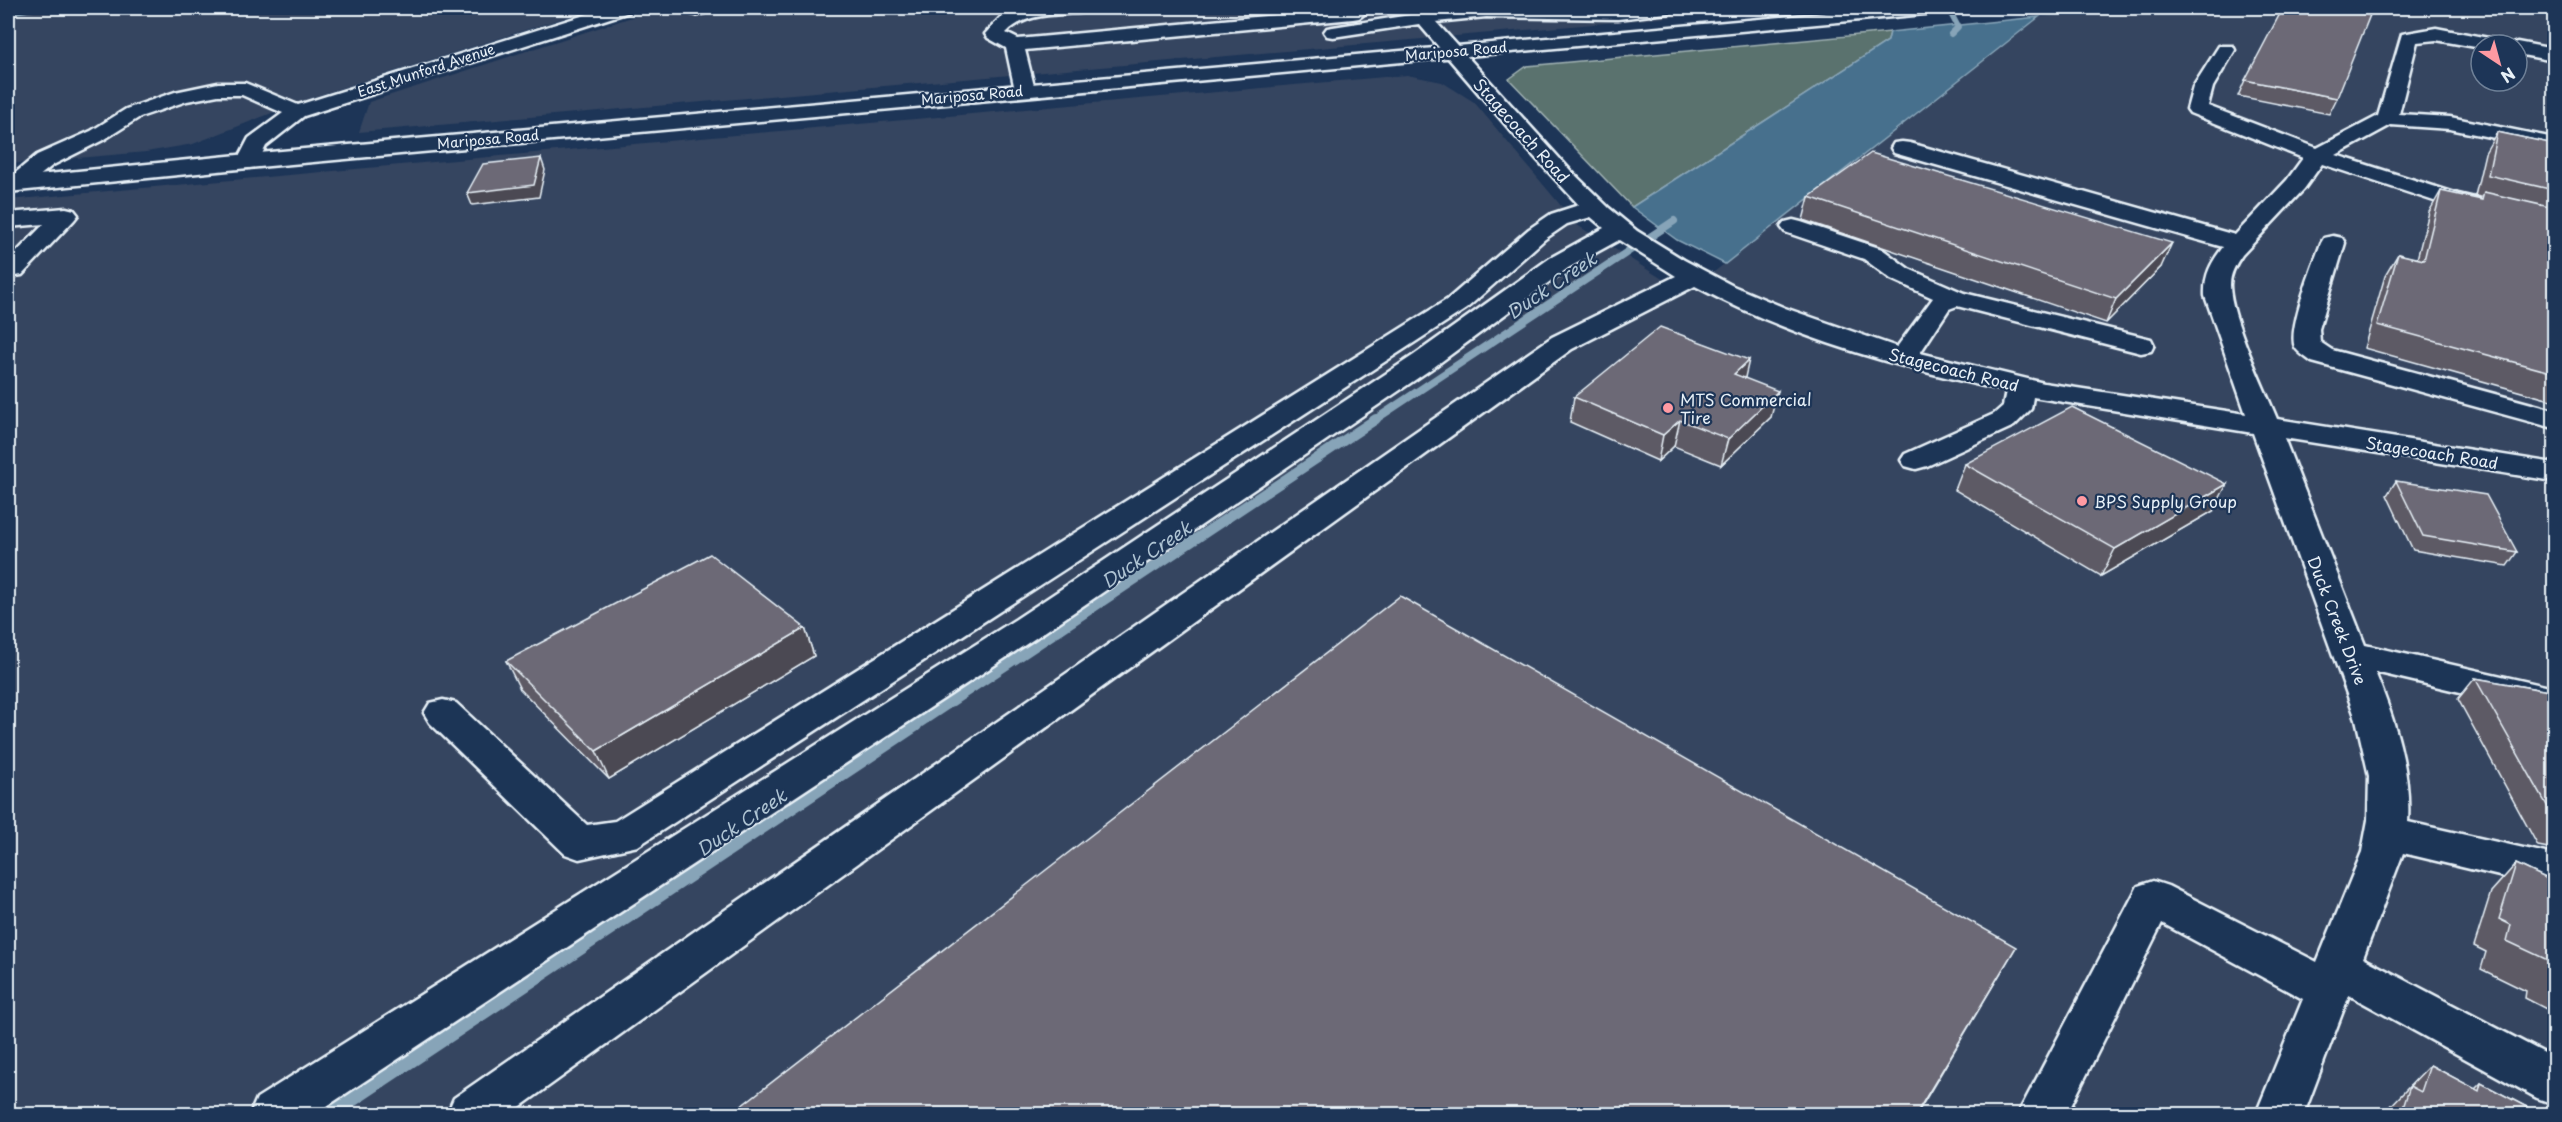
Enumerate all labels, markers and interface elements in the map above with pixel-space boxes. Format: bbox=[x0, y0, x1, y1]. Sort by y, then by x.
north arrow bbox=[2469, 33, 2529, 93]
street label: Mariposa Road bbox=[1404, 36, 1508, 66]
street label: East Munford Avenue bbox=[355, 38, 498, 102]
text: N bbox=[2496, 63, 2521, 89]
street label: Stagecoach Road bbox=[1468, 72, 1576, 188]
street label: Mariposa Road bbox=[920, 80, 1024, 110]
street label: Mariposa Road bbox=[436, 124, 540, 154]
water label: Duck Creek bbox=[1500, 244, 1603, 325]
street label: Stagecoach Road bbox=[1886, 341, 2022, 397]
place label: MTS Commercial Tire bbox=[1680, 387, 1811, 429]
marker: MTS Commercial Tire bbox=[1661, 401, 1675, 415]
street label: Stagecoach Road bbox=[2364, 430, 2500, 474]
place label: BPS Supply Group bbox=[2094, 489, 2237, 513]
marker: BPS Supply Group bbox=[2075, 494, 2089, 508]
water label: Duck Creek bbox=[1095, 513, 1198, 594]
street label: Duck Creek Drive bbox=[2302, 552, 2374, 688]
water label: Duck Creek bbox=[690, 781, 793, 862]

